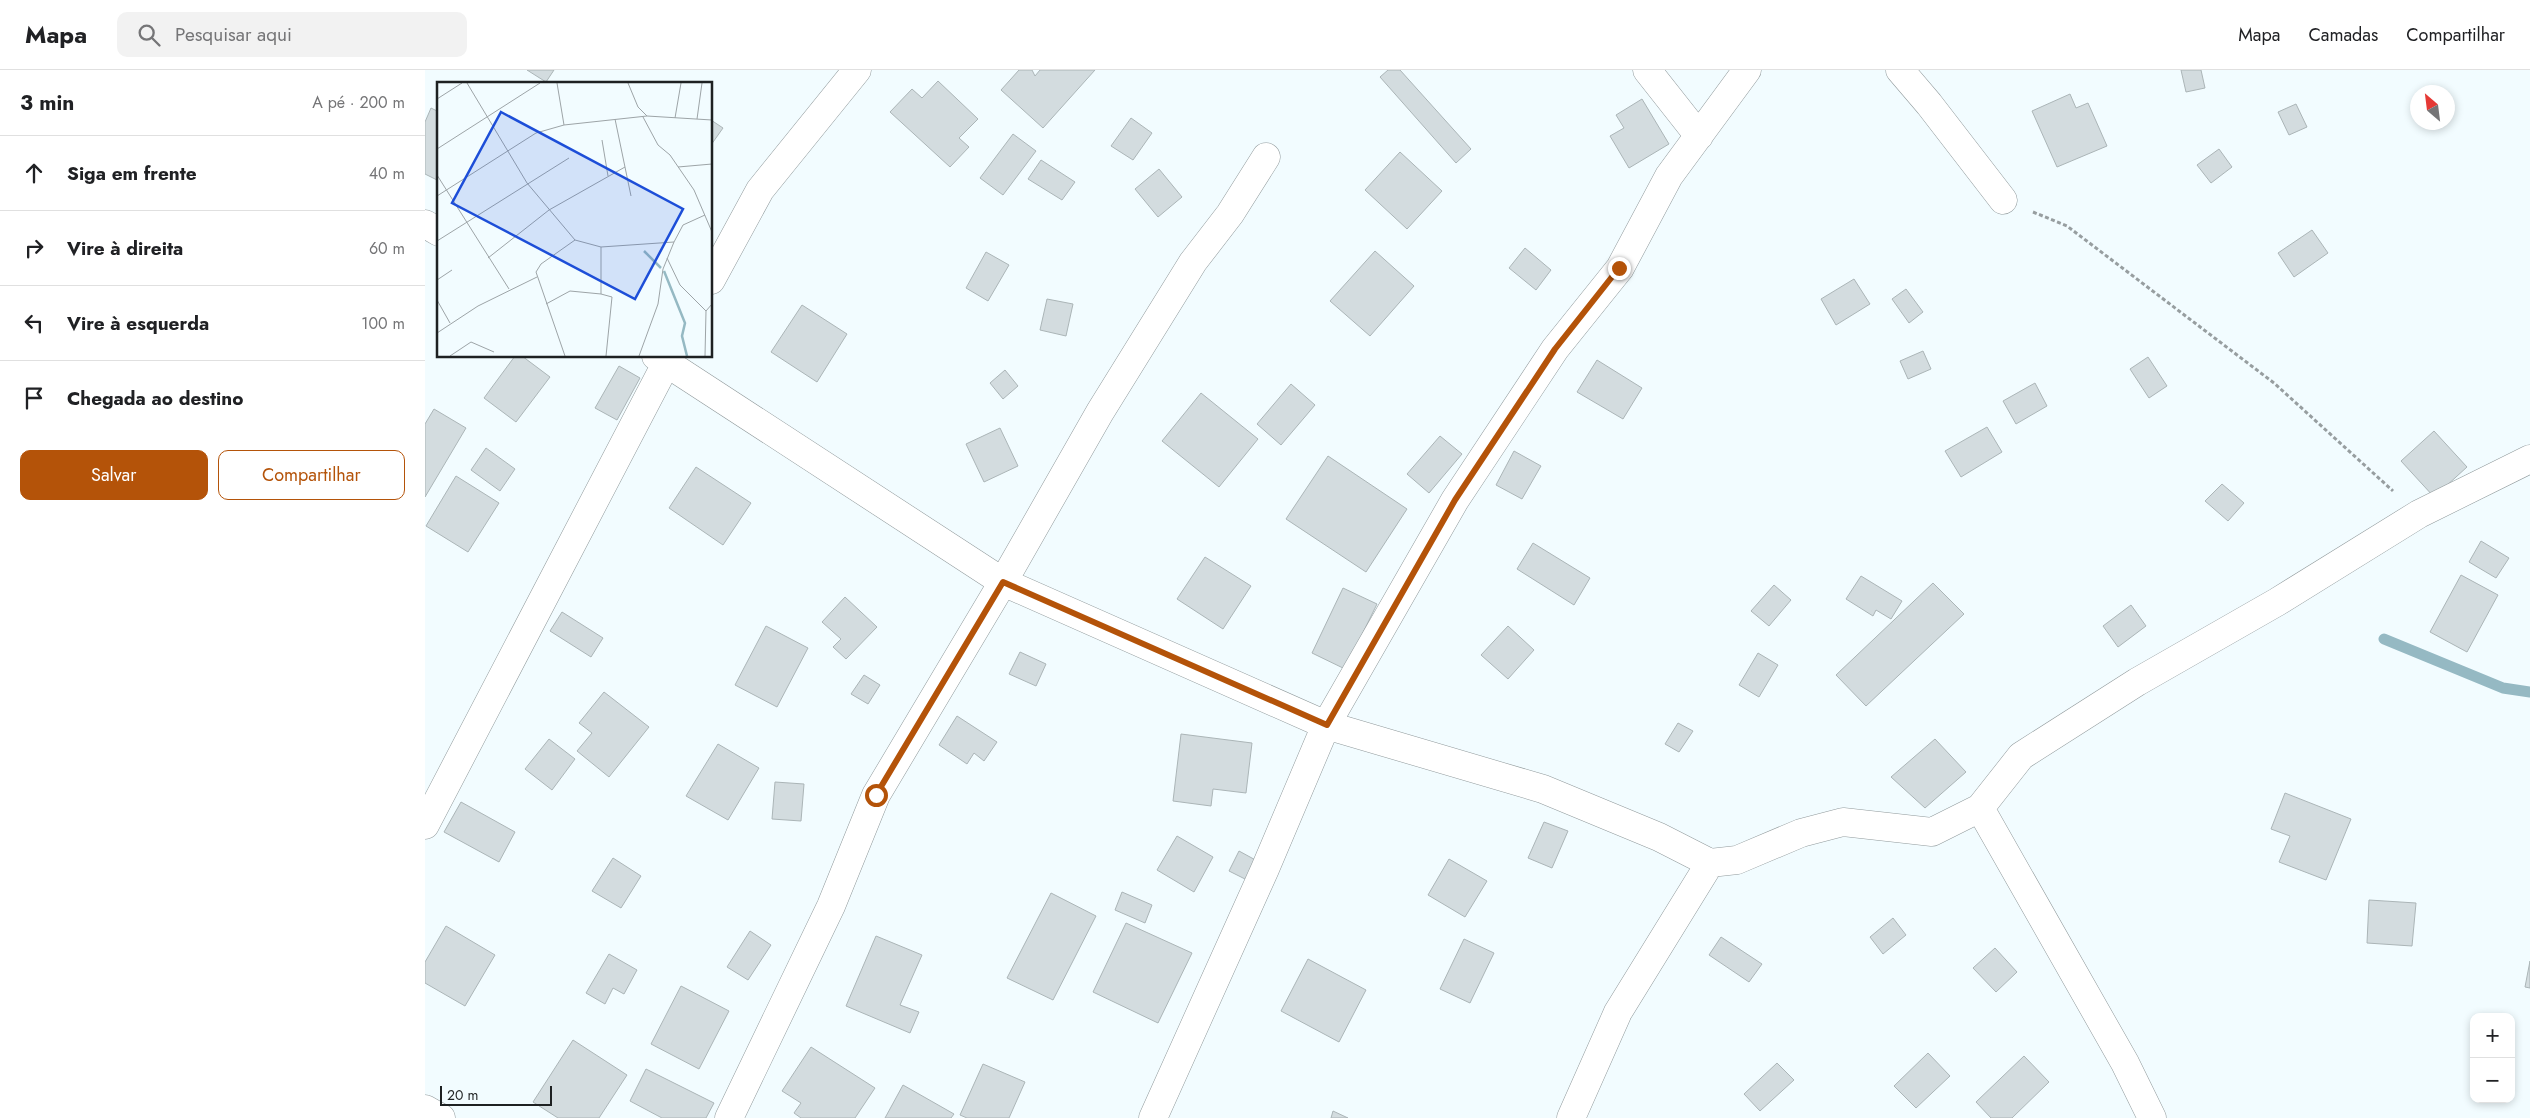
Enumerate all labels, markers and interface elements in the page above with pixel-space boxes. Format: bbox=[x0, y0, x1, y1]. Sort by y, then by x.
search box bbox=[117, 12, 467, 57]
text: Mapa bbox=[25, 17, 87, 52]
icon: search bbox=[135, 21, 163, 49]
text: Pesquisar aqui bbox=[175, 21, 292, 48]
text: Mapa bbox=[2238, 22, 2280, 48]
text: Camadas bbox=[2308, 22, 2378, 48]
text: Compartilhar bbox=[2406, 22, 2505, 48]
inset map bbox=[437, 82, 713, 358]
north arrow bbox=[2410, 85, 2455, 130]
text: 3 min bbox=[20, 88, 74, 118]
text: A pé · 200 m bbox=[312, 91, 405, 114]
icon: ahead bbox=[20, 159, 48, 187]
text: Siga em frente bbox=[67, 160, 197, 187]
text: 40 m bbox=[369, 162, 405, 185]
icon: right bbox=[20, 234, 48, 262]
text: Vire à direita bbox=[67, 235, 183, 262]
text: 60 m bbox=[369, 237, 405, 260]
route end bbox=[1608, 257, 1631, 280]
icon: left bbox=[20, 309, 48, 337]
text: Vire à esquerda bbox=[67, 310, 209, 337]
text: 100 m bbox=[361, 312, 405, 335]
icon: arrive bbox=[20, 384, 48, 412]
text: Chegada ao destino bbox=[67, 385, 243, 412]
button: Salvar bbox=[20, 450, 208, 500]
button: Compartilhar bbox=[218, 450, 405, 500]
route start bbox=[865, 784, 888, 807]
map controls bbox=[2470, 1013, 2515, 1103]
button: + bbox=[2470, 1013, 2515, 1058]
button: − bbox=[2470, 1058, 2515, 1103]
scale bar bbox=[440, 1083, 553, 1106]
text: 20 m bbox=[447, 1085, 479, 1105]

